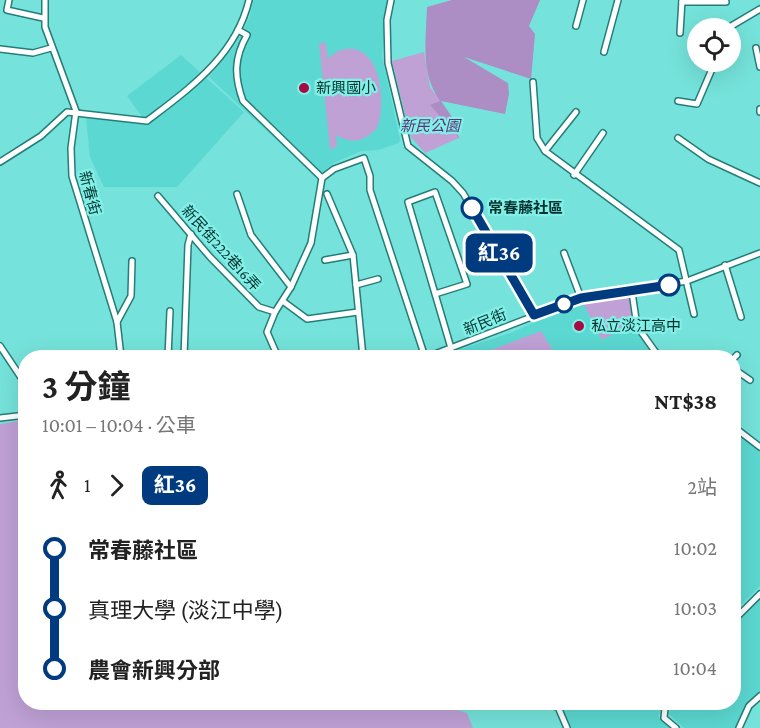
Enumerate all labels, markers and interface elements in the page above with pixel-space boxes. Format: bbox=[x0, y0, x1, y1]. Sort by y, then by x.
map controls bbox=[687, 18, 741, 72]
button: locate bbox=[687, 18, 741, 72]
place label: 新興國小 bbox=[316, 80, 376, 96]
marker: 新興國小 bbox=[297, 81, 311, 95]
park label: 新民公園 bbox=[400, 118, 462, 134]
street label: 新春街 bbox=[76, 169, 104, 217]
marker: 常春藤社區 bbox=[461, 197, 483, 219]
place label: 常春藤社區 bbox=[488, 199, 563, 216]
street label: 新民街222巷16弄 bbox=[179, 202, 263, 294]
line badge: 紅36 bbox=[464, 234, 534, 272]
text: 紅36 bbox=[478, 241, 520, 265]
unlabelled marker bbox=[658, 274, 680, 296]
unlabelled marker bbox=[555, 295, 573, 313]
street label: 新民街 bbox=[461, 306, 509, 338]
place label: 私立淡江高中 bbox=[591, 318, 681, 334]
marker: 私立淡江高中 bbox=[572, 319, 586, 333]
text: 3 分鐘 bbox=[42, 368, 130, 405]
text: NT$38 bbox=[654, 389, 717, 414]
text: 10:01 – 10:04 · 公車 bbox=[42, 414, 196, 436]
icon: walk bbox=[42, 469, 75, 502]
icon: forward bbox=[100, 469, 133, 502]
text: 紅36 bbox=[154, 473, 196, 497]
text: 1 bbox=[84, 474, 91, 496]
text: 2站 bbox=[687, 476, 717, 498]
text: 10:02 bbox=[674, 537, 717, 559]
text: 常春藤社區 bbox=[88, 538, 198, 563]
text: 10:03 bbox=[674, 597, 717, 619]
text: 真理大學 (淡江中學) bbox=[88, 598, 284, 623]
text: 10:04 bbox=[673, 657, 717, 679]
text: 農會新興分部 bbox=[88, 658, 220, 683]

